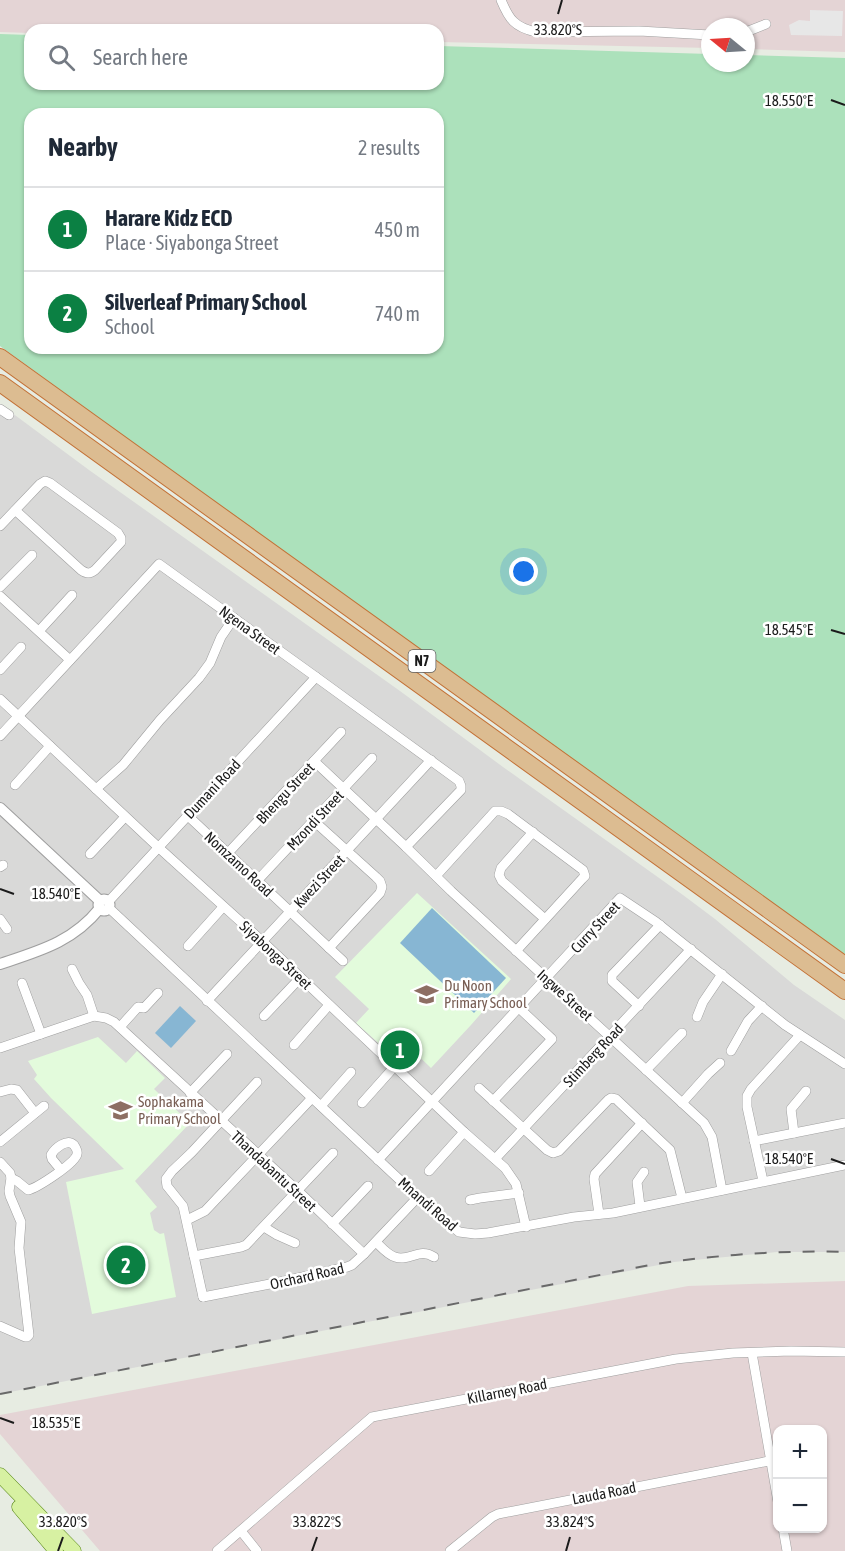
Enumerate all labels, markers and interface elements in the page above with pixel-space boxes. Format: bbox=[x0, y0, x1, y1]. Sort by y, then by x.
north arrow bbox=[701, 18, 755, 72]
text: 33.820°S bbox=[534, 21, 582, 38]
search box bbox=[24, 24, 444, 90]
icon: search bbox=[45, 41, 78, 74]
text: Search here bbox=[93, 44, 188, 70]
text: 18.550°E bbox=[765, 92, 814, 109]
text: Nearby bbox=[48, 132, 118, 162]
text: 2 results bbox=[358, 136, 420, 159]
text: Harare Kidz ECD bbox=[105, 205, 233, 231]
text: 1 bbox=[63, 218, 72, 241]
text: 450 m bbox=[375, 218, 420, 241]
text: Place · Siyabonga Street bbox=[105, 231, 279, 254]
text: Silverleaf Primary School bbox=[105, 289, 307, 315]
text: 2 bbox=[63, 302, 72, 325]
text: 740 m bbox=[375, 302, 420, 325]
text: School bbox=[105, 315, 155, 338]
your location bbox=[509, 557, 538, 586]
street label: Ngena Street bbox=[216, 602, 284, 658]
text: 18.545°E bbox=[765, 621, 814, 638]
road number: N7 bbox=[408, 650, 436, 672]
street label: Dumani Road bbox=[180, 756, 244, 822]
street label: Bhengu Street bbox=[252, 759, 318, 827]
street label: Mzondi Street bbox=[283, 787, 347, 853]
street label: Nomzamo Road bbox=[201, 828, 277, 900]
street label: Kwezi Street bbox=[290, 851, 348, 911]
text: 18.540°E bbox=[32, 885, 81, 902]
street label: Curry Street bbox=[567, 898, 623, 956]
street label: Siyabonga Street bbox=[236, 917, 316, 993]
street label: Ingwe Street bbox=[534, 966, 596, 1024]
place label: Du Noon Primary School bbox=[444, 977, 527, 1011]
school or university icon: Du Noon Primary School bbox=[413, 981, 439, 1007]
street label: Stimberg Road bbox=[560, 1020, 626, 1090]
pin: 1 bbox=[380, 1028, 420, 1072]
place label: Sophakama Primary School bbox=[138, 1093, 221, 1127]
school or university icon: Sophakama Primary School bbox=[107, 1097, 133, 1123]
street label: Thandabantu Street bbox=[228, 1127, 320, 1215]
text: 18.540°E bbox=[765, 1150, 814, 1167]
street label: Mnandi Road bbox=[395, 1174, 461, 1234]
pin: 2 bbox=[106, 1242, 146, 1288]
street label: Orchard Road bbox=[268, 1259, 346, 1293]
street label: Killarney Road bbox=[466, 1375, 548, 1407]
text: 18.535°E bbox=[32, 1414, 81, 1431]
map controls bbox=[773, 1425, 827, 1533]
button: + bbox=[773, 1425, 827, 1479]
street label: Lauda Road bbox=[571, 1478, 637, 1508]
button: − bbox=[773, 1479, 827, 1533]
text: 33.820°S bbox=[39, 1513, 87, 1530]
text: 33.822°S bbox=[293, 1513, 341, 1530]
text: 33.824°S bbox=[546, 1513, 594, 1530]

